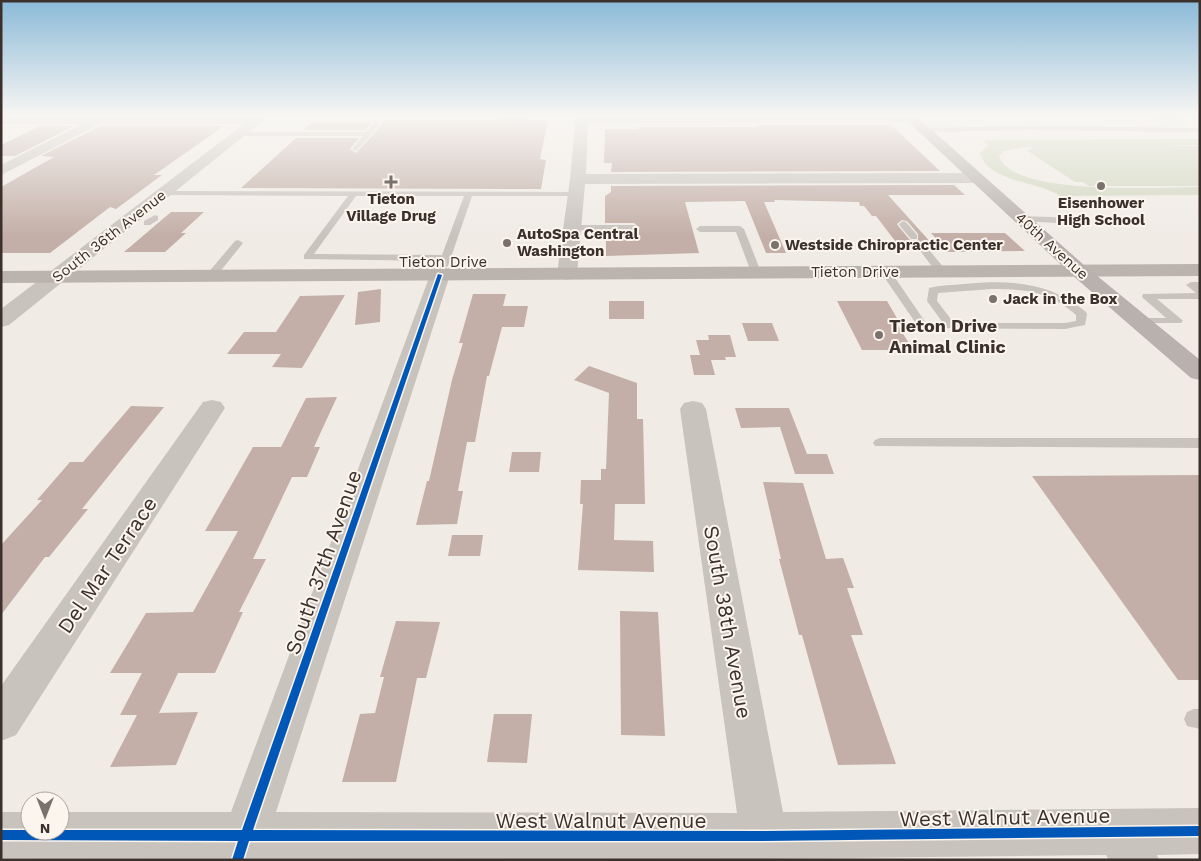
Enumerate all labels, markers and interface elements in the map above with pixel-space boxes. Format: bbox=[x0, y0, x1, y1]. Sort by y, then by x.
marker: Tieton Village Drug bbox=[385, 176, 397, 188]
marker: Eisenhower High School bbox=[1095, 180, 1107, 192]
street label: South 36th Avenue bbox=[48, 186, 170, 286]
place label: Tieton Village Drug bbox=[346, 190, 436, 225]
place label: Eisenhower High School bbox=[1057, 194, 1145, 229]
street label: 40th Avenue bbox=[1012, 209, 1092, 283]
place label: AutoSpa Central Washington bbox=[517, 225, 638, 260]
place label: Westside Chiropractic Center bbox=[785, 236, 1003, 254]
marker: AutoSpa Central Washington bbox=[501, 237, 513, 249]
marker: Westside Chiropractic Center bbox=[769, 239, 781, 251]
street label: Tieton Drive bbox=[399, 253, 487, 271]
street label: Tieton Drive bbox=[811, 263, 899, 281]
place label: Jack in the Box bbox=[1003, 290, 1117, 308]
marker: Jack in the Box bbox=[987, 293, 999, 305]
place label: Tieton Drive Animal Clinic bbox=[889, 315, 1006, 357]
marker: Tieton Drive Animal Clinic bbox=[873, 329, 885, 341]
street label: South 37th Avenue bbox=[280, 466, 366, 658]
street label: Del Mar Terrace bbox=[52, 492, 162, 638]
street label: South 38th Avenue bbox=[699, 524, 757, 720]
north arrow bbox=[20, 791, 70, 841]
street label: West Walnut Avenue bbox=[899, 803, 1111, 831]
street label: West Walnut Avenue bbox=[495, 808, 707, 833]
text: N bbox=[40, 821, 50, 837]

